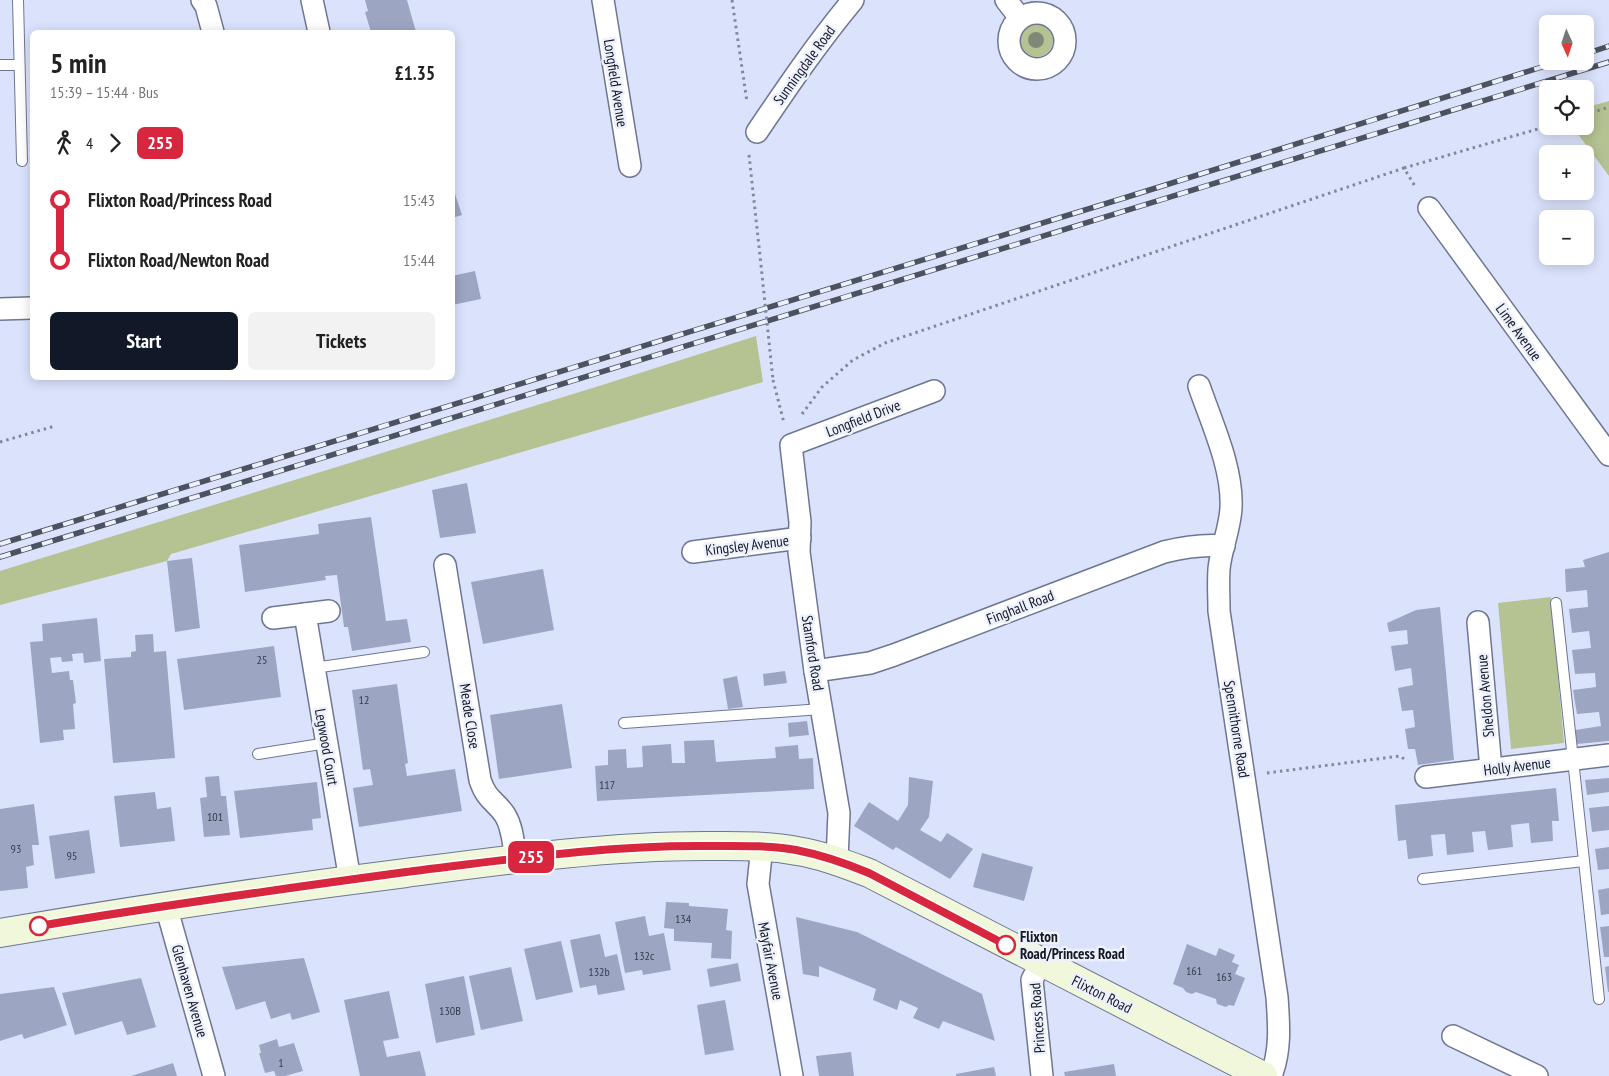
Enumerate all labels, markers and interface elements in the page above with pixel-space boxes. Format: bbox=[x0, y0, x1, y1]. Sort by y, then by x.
north arrow bbox=[1539, 15, 1594, 70]
map controls bbox=[1539, 15, 1594, 265]
street label: Sunningdale Road bbox=[769, 22, 839, 108]
street label: Longfield Avenue bbox=[600, 38, 632, 128]
text: 5 min bbox=[50, 44, 107, 81]
text: £1.35 bbox=[395, 61, 435, 85]
button: locate bbox=[1539, 80, 1594, 135]
text: 15:39 – 15:44 · Bus bbox=[50, 82, 158, 102]
icon: walk bbox=[50, 129, 78, 157]
icon: forward bbox=[101, 129, 129, 157]
text: 255 bbox=[147, 131, 173, 154]
text: 4 bbox=[86, 133, 93, 153]
button: + bbox=[1539, 145, 1594, 200]
text: Flixton Road/Princess Road bbox=[88, 188, 272, 212]
text: 15:43 bbox=[403, 190, 435, 210]
button: − bbox=[1539, 210, 1594, 265]
text: Flixton Road/Newton Road bbox=[88, 248, 269, 272]
text: 15:44 bbox=[403, 250, 435, 270]
street label: Lime Avenue bbox=[1492, 300, 1546, 364]
button: Start bbox=[50, 312, 238, 370]
button: Tickets bbox=[248, 312, 435, 370]
street label: Longfield Drive bbox=[823, 395, 903, 441]
street label: Kingsley Avenue bbox=[704, 530, 790, 560]
street label: Finghall Road bbox=[984, 585, 1056, 629]
street label: Stamford Road bbox=[798, 614, 828, 692]
house number: 25 bbox=[257, 652, 267, 667]
street label: Sheldon Avenue bbox=[1472, 654, 1498, 738]
street label: Spennithorne Road bbox=[1220, 679, 1254, 779]
street label: Meade Close bbox=[455, 682, 485, 750]
house number: 12 bbox=[359, 692, 369, 707]
street label: Legwood Court bbox=[311, 707, 343, 787]
street label: Holly Avenue bbox=[1482, 752, 1552, 780]
house number: 117 bbox=[599, 777, 615, 792]
house number: 101 bbox=[207, 809, 223, 824]
house number: 93 bbox=[11, 841, 21, 856]
line badge: 255 bbox=[502, 841, 560, 873]
text: 255 bbox=[518, 845, 544, 868]
house number: 95 bbox=[67, 848, 77, 863]
house number: 134 bbox=[675, 911, 692, 926]
unlabelled marker bbox=[29, 916, 49, 936]
street label: Mayfair Avenue bbox=[754, 920, 788, 1002]
place label: Flixton Road/Princess Road bbox=[1020, 927, 1125, 963]
marker: Flixton Road/Princess Road bbox=[996, 935, 1016, 955]
street label: Glenhaven Avenue bbox=[168, 942, 212, 1040]
house number: 132c bbox=[634, 948, 655, 963]
house number: 161 bbox=[1186, 963, 1202, 978]
house number: 132b bbox=[588, 964, 610, 979]
house number: 163 bbox=[1216, 969, 1232, 984]
street label: Flixton Road bbox=[1069, 971, 1135, 1017]
street label: Princess Road bbox=[1025, 982, 1049, 1054]
house number: 130B bbox=[439, 1003, 461, 1018]
house number: 1 bbox=[278, 1055, 284, 1070]

